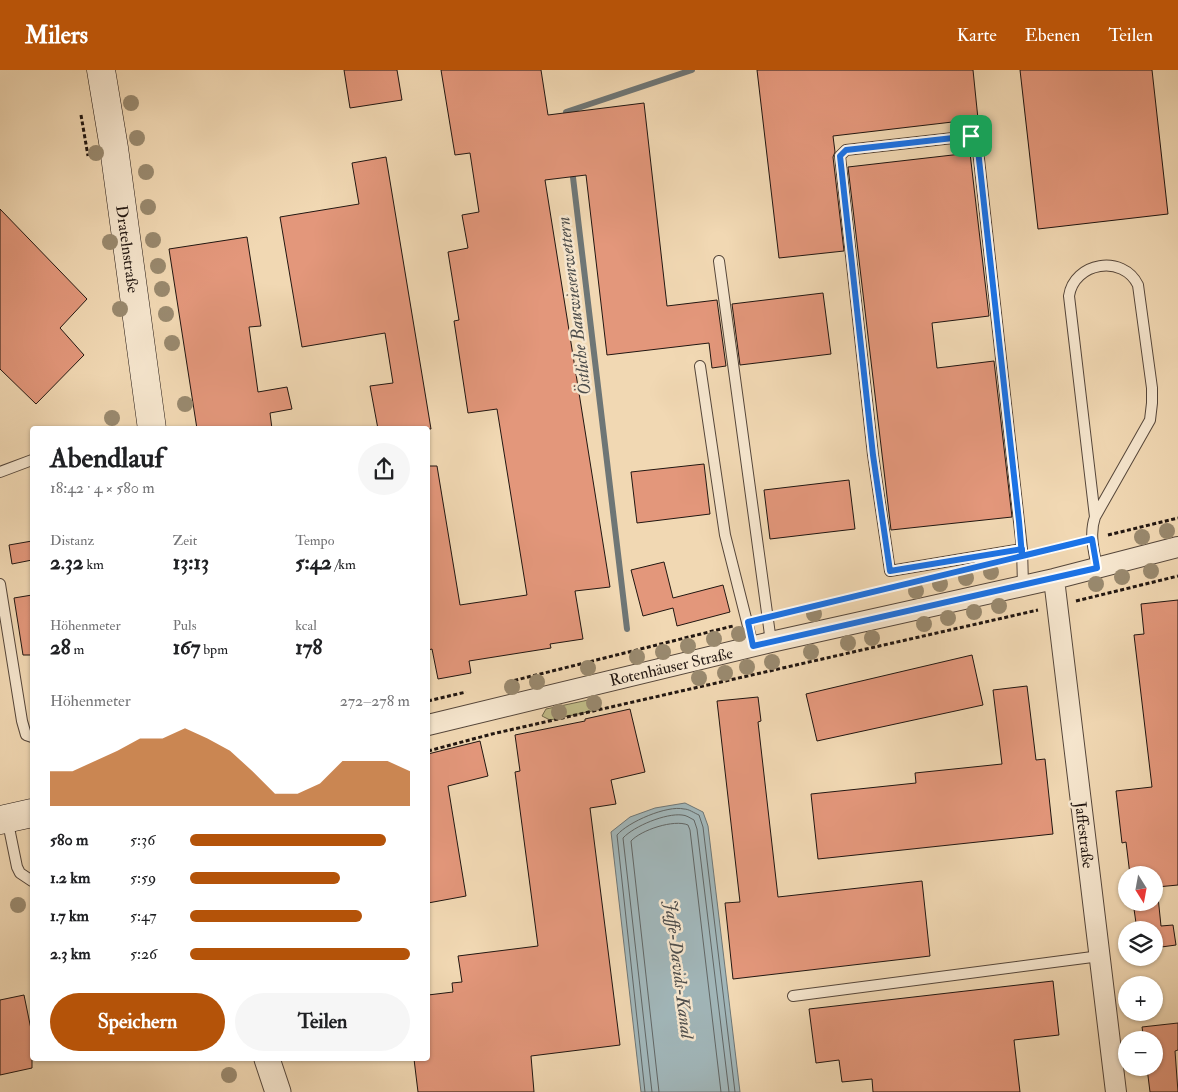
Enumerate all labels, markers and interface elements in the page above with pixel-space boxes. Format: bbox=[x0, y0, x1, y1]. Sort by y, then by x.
text: Milers bbox=[25, 20, 88, 51]
text: Karte bbox=[957, 24, 997, 47]
text: Ebenen bbox=[1025, 24, 1080, 47]
text: Teilen bbox=[1108, 24, 1153, 47]
pin bbox=[950, 115, 992, 157]
icon: arrive bbox=[957, 122, 985, 150]
street label: Dratelnstraße bbox=[111, 204, 143, 295]
water label: Östliche Bauwiesenwettern bbox=[552, 215, 597, 397]
text: Abendlauf bbox=[50, 441, 164, 476]
button: share bbox=[358, 443, 410, 495]
text: 18:42 · 4 × 580 m bbox=[50, 478, 155, 498]
text: Distanz bbox=[50, 532, 94, 549]
text: Zeit bbox=[173, 532, 197, 549]
text: Tempo bbox=[295, 532, 334, 549]
text: 2.32 bbox=[50, 549, 83, 576]
text: 13:13 bbox=[173, 549, 209, 576]
text: 5:42 bbox=[295, 549, 332, 576]
text: km bbox=[83, 556, 104, 573]
text: /km bbox=[332, 556, 356, 573]
text: Höhenmeter bbox=[50, 617, 121, 634]
text: Puls bbox=[173, 617, 196, 634]
text: kcal bbox=[295, 617, 317, 634]
text: 28 bbox=[50, 634, 71, 661]
text: 167 bbox=[173, 634, 200, 661]
text: 178 bbox=[295, 634, 322, 661]
text: m bbox=[71, 641, 84, 658]
text: bpm bbox=[200, 641, 228, 658]
street label: Rotenhäuser Straße bbox=[608, 643, 735, 691]
text: Höhenmeter bbox=[50, 691, 131, 711]
text: 272–278 m bbox=[340, 691, 410, 711]
street label: Jaffestraße bbox=[1069, 800, 1098, 870]
text: 580 m bbox=[50, 830, 89, 850]
text: 5:36 bbox=[130, 830, 155, 850]
north arrow bbox=[1118, 866, 1162, 911]
map controls bbox=[1118, 866, 1163, 1076]
text: 1.2 km bbox=[50, 868, 90, 888]
text: 5:59 bbox=[130, 868, 156, 888]
water label: Jaffe-Davids-Kanal bbox=[659, 898, 699, 1041]
text: 1.7 km bbox=[50, 906, 89, 926]
text: 5:47 bbox=[130, 906, 157, 926]
button: layers bbox=[1118, 921, 1163, 966]
text: 2.3 km bbox=[50, 944, 91, 964]
text: 5:26 bbox=[130, 944, 157, 964]
button: + bbox=[1118, 976, 1163, 1021]
button: Speichern bbox=[50, 993, 225, 1051]
button: Teilen bbox=[235, 993, 410, 1051]
button: − bbox=[1118, 1031, 1163, 1076]

